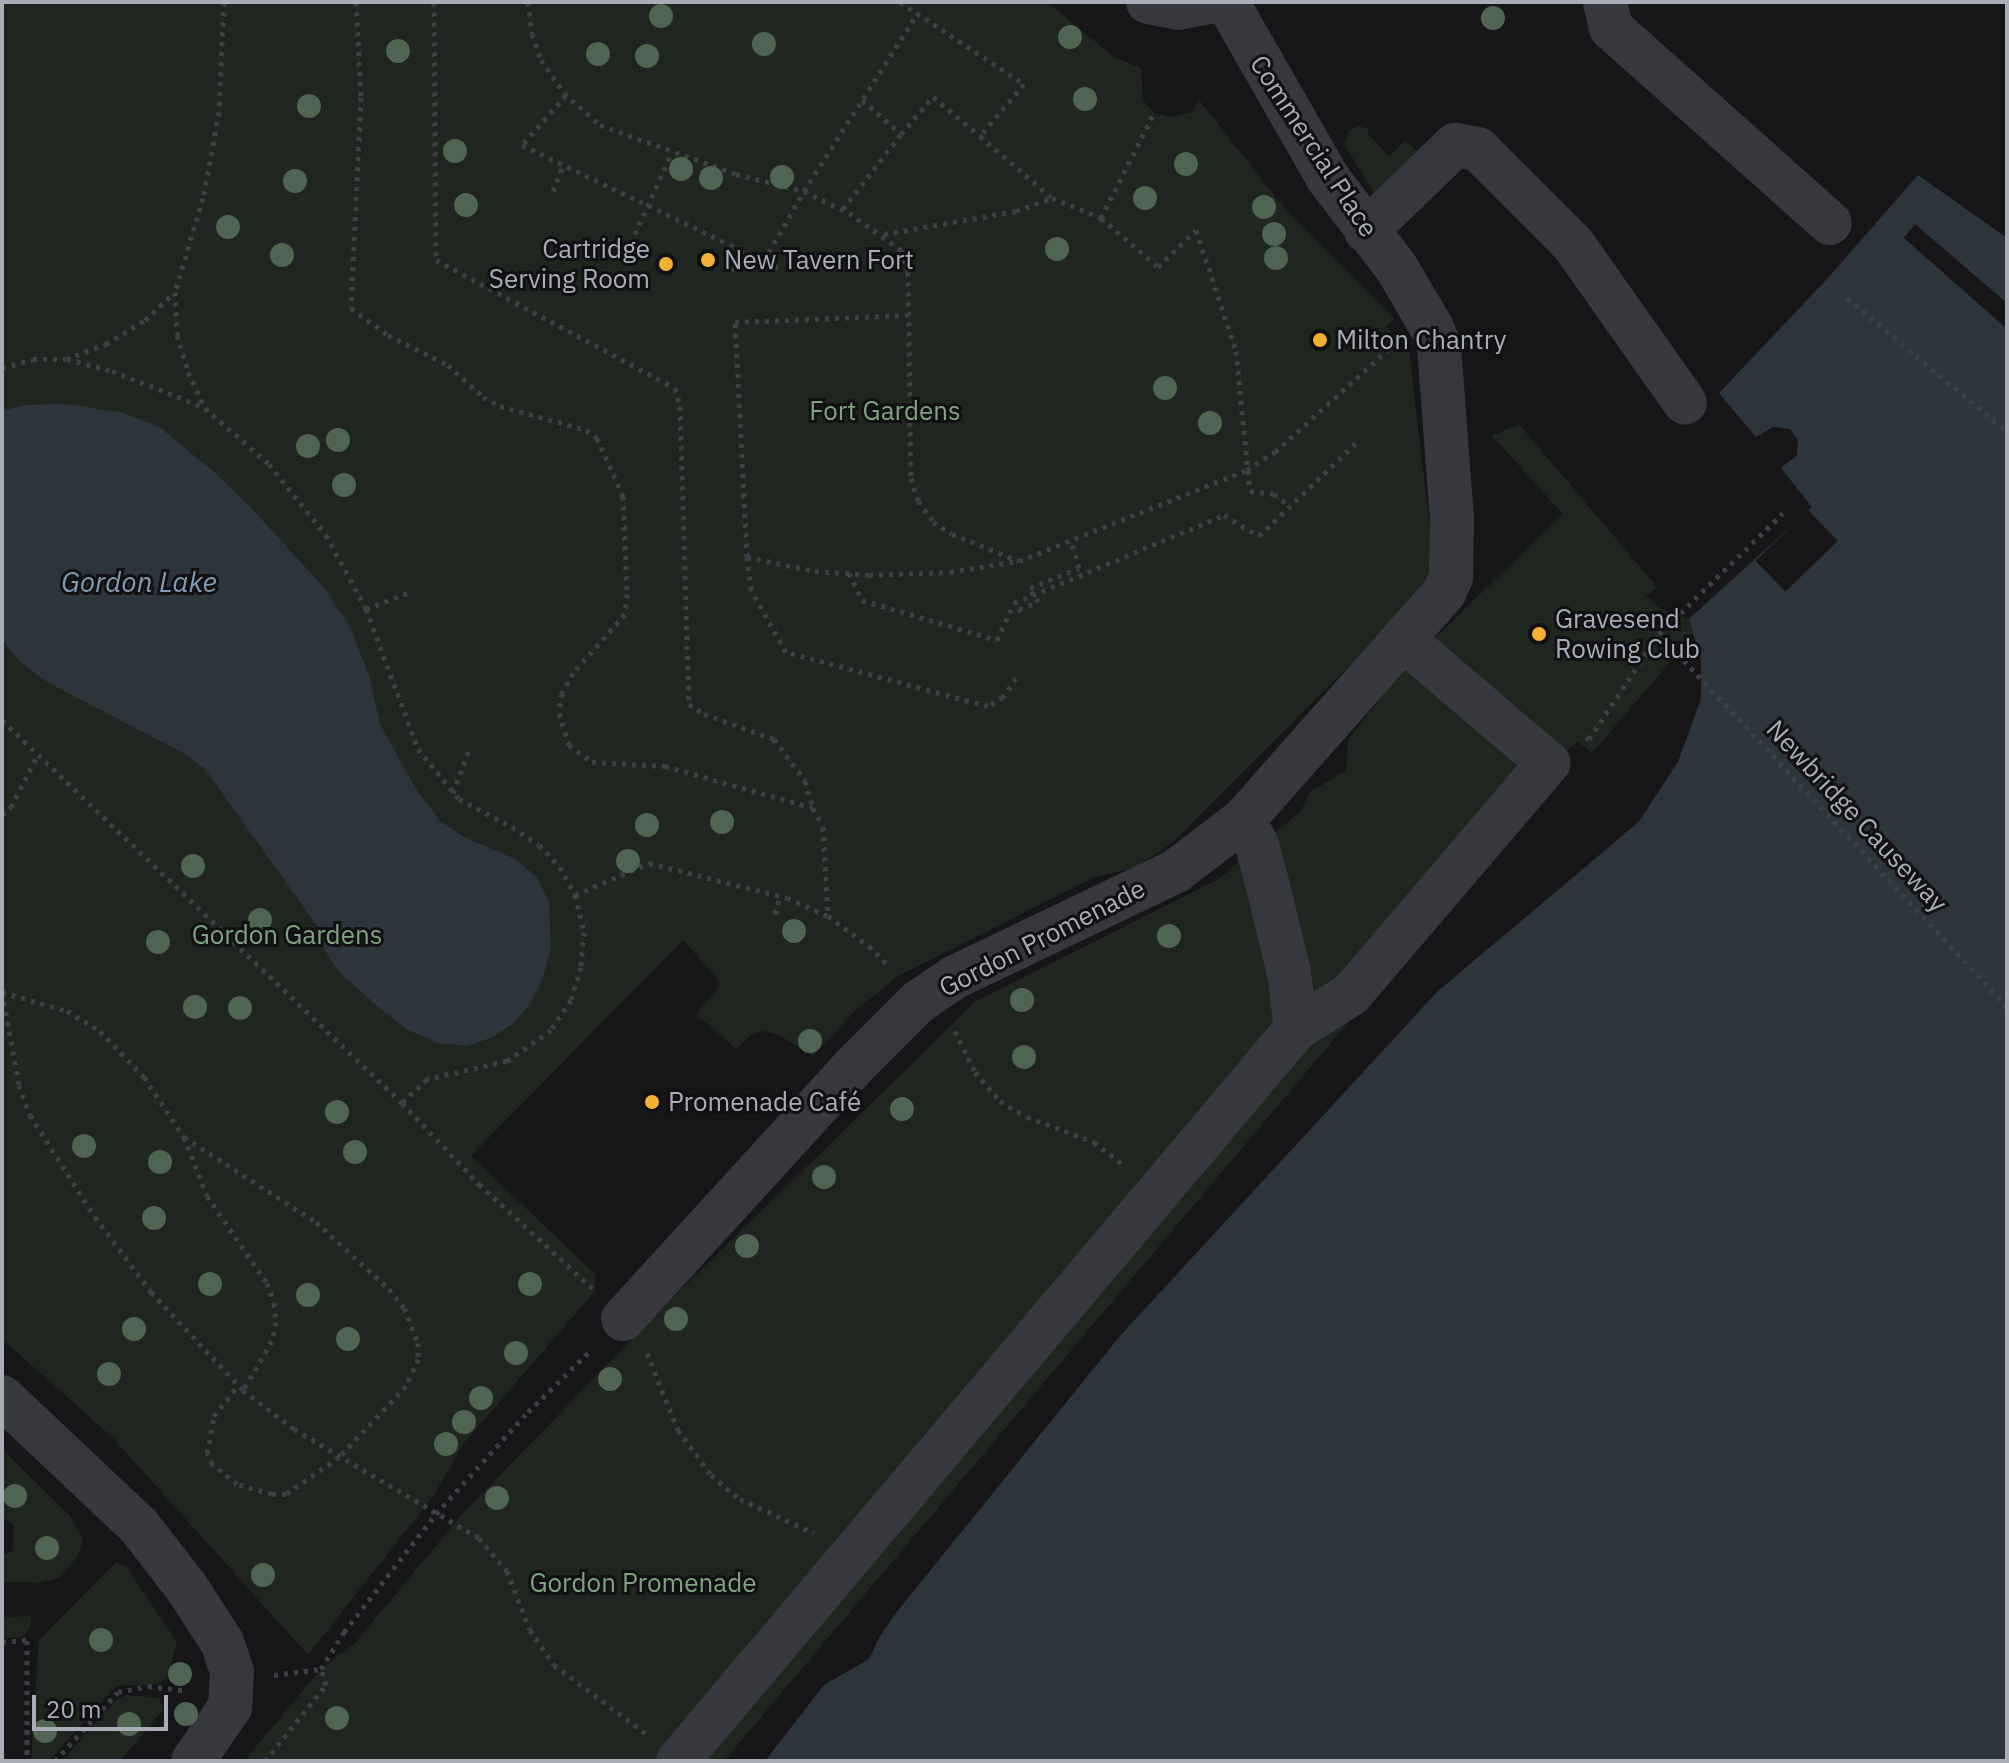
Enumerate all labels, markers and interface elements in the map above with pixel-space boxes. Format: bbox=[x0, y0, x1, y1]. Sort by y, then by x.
street label: Commercial Place bbox=[1244, 49, 1384, 243]
place label: Cartridge Serving Room bbox=[489, 233, 650, 294]
place label: New Tavern Fort bbox=[724, 244, 914, 276]
marker: New Tavern Fort bbox=[699, 251, 717, 269]
marker: Cartridge Serving Room bbox=[657, 255, 675, 273]
place label: Milton Chantry bbox=[1336, 324, 1507, 356]
marker: Milton Chantry bbox=[1311, 331, 1329, 349]
park label: Fort Gardens bbox=[809, 395, 961, 427]
water label: Gordon Lake bbox=[61, 565, 217, 599]
place label: Gravesend Rowing Club bbox=[1555, 603, 1700, 664]
marker: Gravesend Rowing Club bbox=[1530, 625, 1548, 643]
street label: Newbridge Causeway bbox=[1760, 714, 1954, 918]
street label: Gordon Promenade bbox=[934, 873, 1150, 1003]
park label: Gordon Gardens bbox=[192, 919, 382, 951]
place label: Promenade Café bbox=[668, 1086, 861, 1118]
marker: Promenade Café bbox=[643, 1093, 661, 1111]
park label: Gordon Promenade bbox=[529, 1567, 757, 1599]
scale bar bbox=[36, 1679, 172, 1729]
text: 20 m bbox=[46, 1693, 101, 1725]

